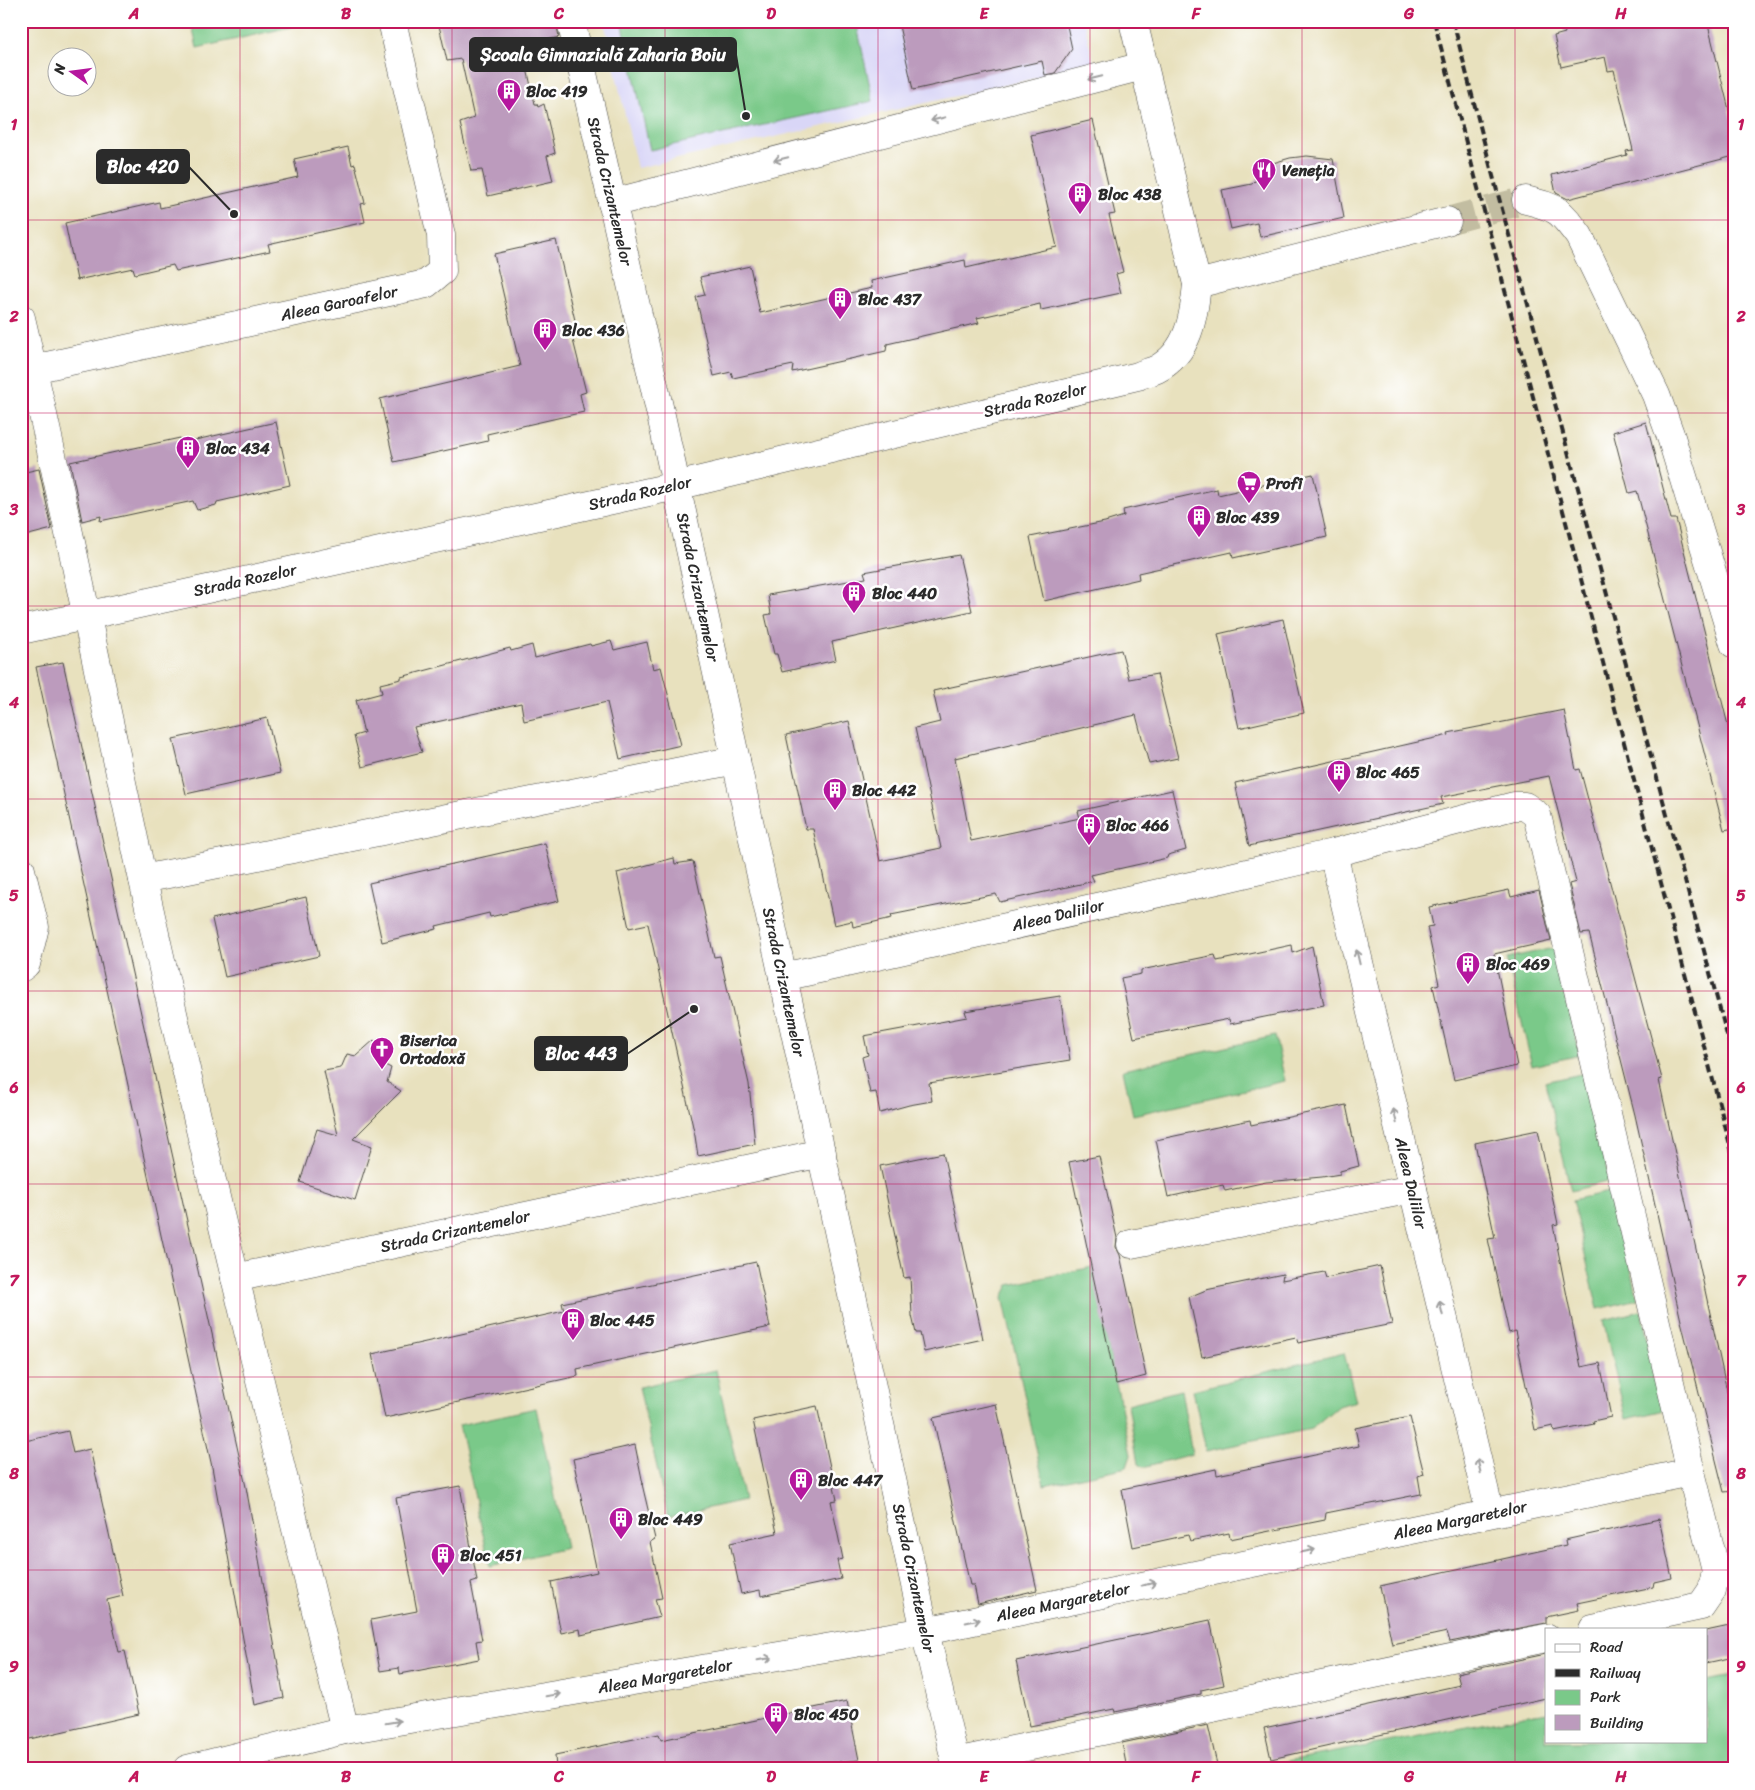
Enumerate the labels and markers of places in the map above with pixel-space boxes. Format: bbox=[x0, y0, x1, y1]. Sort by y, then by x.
callout: Școala Gimnazială Zaharia Boiu bbox=[470, 38, 736, 71]
place label: Bloc 419 bbox=[526, 77, 588, 106]
building icon: Bloc 419 bbox=[496, 78, 522, 112]
callout: Bloc 420 bbox=[97, 150, 189, 183]
place label: Veneția bbox=[1282, 156, 1335, 185]
restaurant icon: Veneția bbox=[1251, 157, 1277, 191]
place label: Bloc 438 bbox=[1098, 180, 1162, 209]
building icon: Bloc 438 bbox=[1067, 181, 1093, 215]
place label: Bloc 437 bbox=[858, 285, 923, 314]
building icon: Bloc 437 bbox=[827, 286, 853, 320]
place label: Bloc 436 bbox=[562, 316, 625, 345]
building icon: Bloc 436 bbox=[532, 317, 558, 351]
place label: Bloc 434 bbox=[206, 434, 270, 463]
building icon: Bloc 434 bbox=[175, 435, 201, 469]
place label: Profi bbox=[1266, 469, 1303, 498]
supermarket icon: Profi bbox=[1236, 470, 1262, 504]
place label: Bloc 439 bbox=[1216, 503, 1280, 532]
building icon: Bloc 439 bbox=[1186, 504, 1212, 538]
place label: Bloc 440 bbox=[872, 579, 937, 608]
building icon: Bloc 440 bbox=[841, 580, 867, 614]
place label: Bloc 465 bbox=[1356, 758, 1420, 787]
building icon: Bloc 465 bbox=[1326, 759, 1352, 793]
place label: Bloc 442 bbox=[852, 776, 917, 805]
building icon: Bloc 442 bbox=[822, 777, 848, 811]
place label: Bloc 466 bbox=[1106, 811, 1169, 840]
building icon: Bloc 466 bbox=[1076, 812, 1102, 846]
place label: Bloc 469 bbox=[1486, 950, 1550, 979]
building icon: Bloc 469 bbox=[1455, 951, 1481, 985]
place label: Biserica Ortodoxă bbox=[399, 1026, 466, 1073]
church icon: Biserica Ortodoxă bbox=[369, 1036, 395, 1070]
callout: Bloc 443 bbox=[535, 1037, 627, 1070]
place label: Bloc 445 bbox=[590, 1306, 655, 1335]
building icon: Bloc 445 bbox=[560, 1307, 586, 1341]
place label: Bloc 447 bbox=[818, 1466, 884, 1495]
building icon: Bloc 447 bbox=[788, 1467, 814, 1501]
place label: Bloc 449 bbox=[638, 1505, 703, 1534]
building icon: Bloc 449 bbox=[608, 1506, 634, 1540]
place label: Bloc 451 bbox=[460, 1541, 522, 1570]
building icon: Bloc 451 bbox=[430, 1542, 456, 1576]
place label: Bloc 450 bbox=[794, 1700, 859, 1729]
building icon: Bloc 450 bbox=[763, 1701, 789, 1735]

